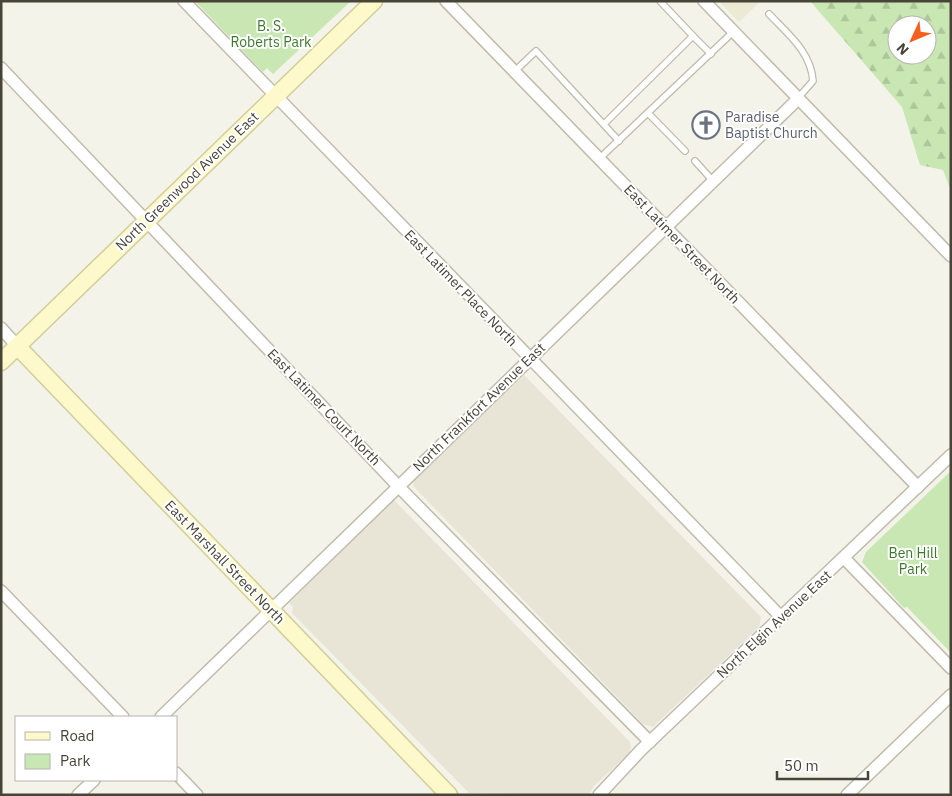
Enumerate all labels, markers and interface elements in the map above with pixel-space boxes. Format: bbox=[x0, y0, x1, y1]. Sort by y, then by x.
north arrow bbox=[887, 15, 937, 65]
park label: B. S. Roberts Park bbox=[231, 17, 312, 51]
text: N bbox=[893, 39, 913, 59]
street label: North Greenwood Avenue East bbox=[112, 108, 262, 254]
place label: Paradise Baptist Church bbox=[725, 108, 818, 142]
church icon: Paradise Baptist Church bbox=[691, 110, 721, 140]
street label: East Latimer Street North bbox=[620, 180, 744, 308]
street label: East Latimer Place North bbox=[401, 226, 521, 350]
street label: North Frankfort Avenue East bbox=[409, 339, 549, 475]
street label: East Latimer Court North bbox=[264, 345, 384, 469]
street label: East Marshall Street North bbox=[161, 496, 289, 628]
park label: Ben Hill Park bbox=[888, 544, 938, 578]
street label: North Elgin Avenue East bbox=[713, 566, 835, 682]
legend bbox=[15, 716, 178, 781]
text: Road bbox=[60, 726, 95, 745]
scale bar bbox=[777, 748, 868, 780]
text: Park bbox=[60, 751, 90, 770]
text: 50 m bbox=[784, 756, 819, 775]

